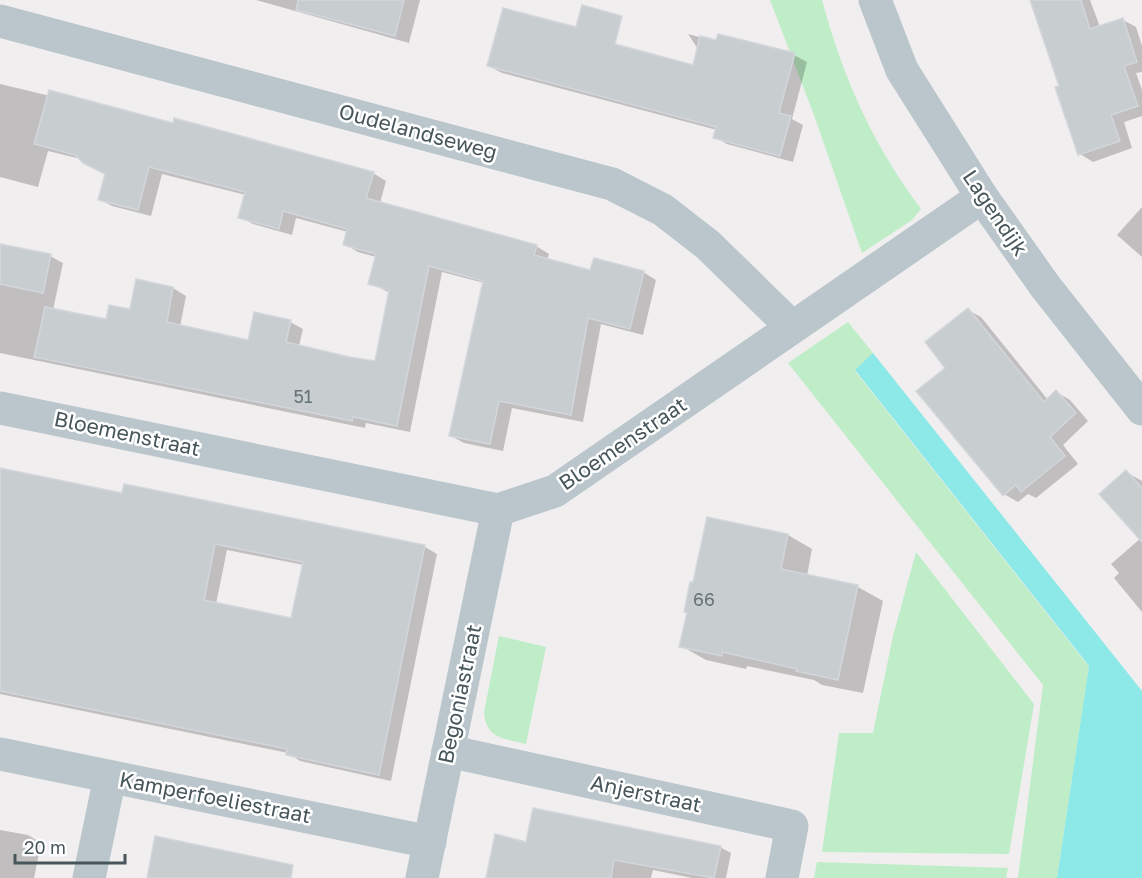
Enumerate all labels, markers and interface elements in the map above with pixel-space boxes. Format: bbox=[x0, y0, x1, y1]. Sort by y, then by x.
street label: Oudelandseweg bbox=[336, 97, 500, 165]
street label: Lagendijk bbox=[958, 165, 1034, 260]
house number: 51 bbox=[293, 385, 313, 407]
street label: Bloemenstraat bbox=[554, 391, 691, 495]
street label: Bloemenstraat bbox=[52, 405, 203, 461]
house number: 66 bbox=[693, 588, 715, 610]
street label: Begoniastraat bbox=[432, 622, 486, 766]
street label: Kamperfoeliestraat bbox=[117, 766, 313, 828]
street label: Anjerstraat bbox=[589, 769, 704, 817]
scale bar bbox=[15, 827, 124, 865]
text: 20 m bbox=[24, 836, 66, 858]

